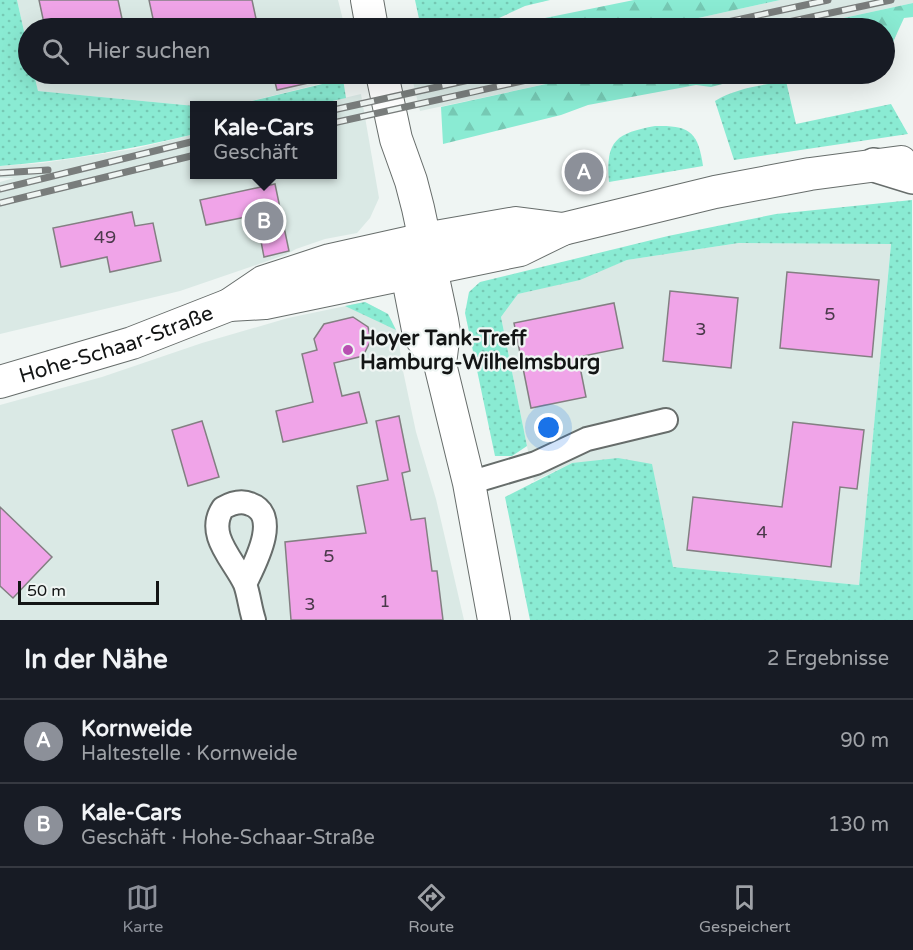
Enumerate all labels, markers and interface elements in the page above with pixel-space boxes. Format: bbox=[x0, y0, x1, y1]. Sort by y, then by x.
search box bbox=[18, 18, 895, 84]
icon: search bbox=[39, 35, 72, 68]
text: Hier suchen bbox=[87, 38, 210, 64]
popup bbox=[190, 101, 337, 179]
text: Kale-Cars bbox=[213, 115, 314, 141]
text: Geschäft bbox=[213, 141, 298, 165]
pin: A bbox=[564, 150, 604, 195]
pin: B bbox=[244, 198, 284, 244]
house number: 49 bbox=[94, 226, 116, 248]
street label: Hohe-Schaar-Straße bbox=[16, 300, 217, 388]
house number: 5 bbox=[824, 303, 836, 325]
house number: 3 bbox=[695, 318, 707, 340]
place label: Hoyer Tank-Treff Hamburg-Wilhelmsburg bbox=[360, 326, 600, 375]
marker: Hoyer Tank-Treff Hamburg-Wilhelmsburg bbox=[341, 343, 355, 357]
your location bbox=[534, 413, 563, 442]
house number: 4 bbox=[756, 521, 768, 543]
house number: 5 bbox=[323, 545, 335, 567]
scale bar bbox=[18, 578, 159, 606]
text: 50 m bbox=[27, 581, 66, 601]
house number: 1 bbox=[379, 590, 391, 612]
house number: 3 bbox=[304, 593, 316, 615]
text: In der Nähe bbox=[24, 644, 168, 675]
text: 2 Ergebnisse bbox=[767, 647, 889, 671]
text: Kornweide bbox=[81, 716, 192, 742]
text: A bbox=[36, 729, 51, 753]
text: 90 m bbox=[840, 729, 889, 753]
text: Haltestelle · Kornweide bbox=[81, 742, 298, 766]
text: Kale-Cars bbox=[81, 800, 182, 826]
text: B bbox=[37, 813, 50, 837]
text: 130 m bbox=[828, 813, 889, 837]
text: Geschäft · Hohe-Schaar-Straße bbox=[81, 826, 375, 850]
tab: Karte bbox=[122, 881, 163, 937]
tab: Route bbox=[408, 881, 454, 937]
tab: Gespeichert bbox=[699, 881, 791, 937]

